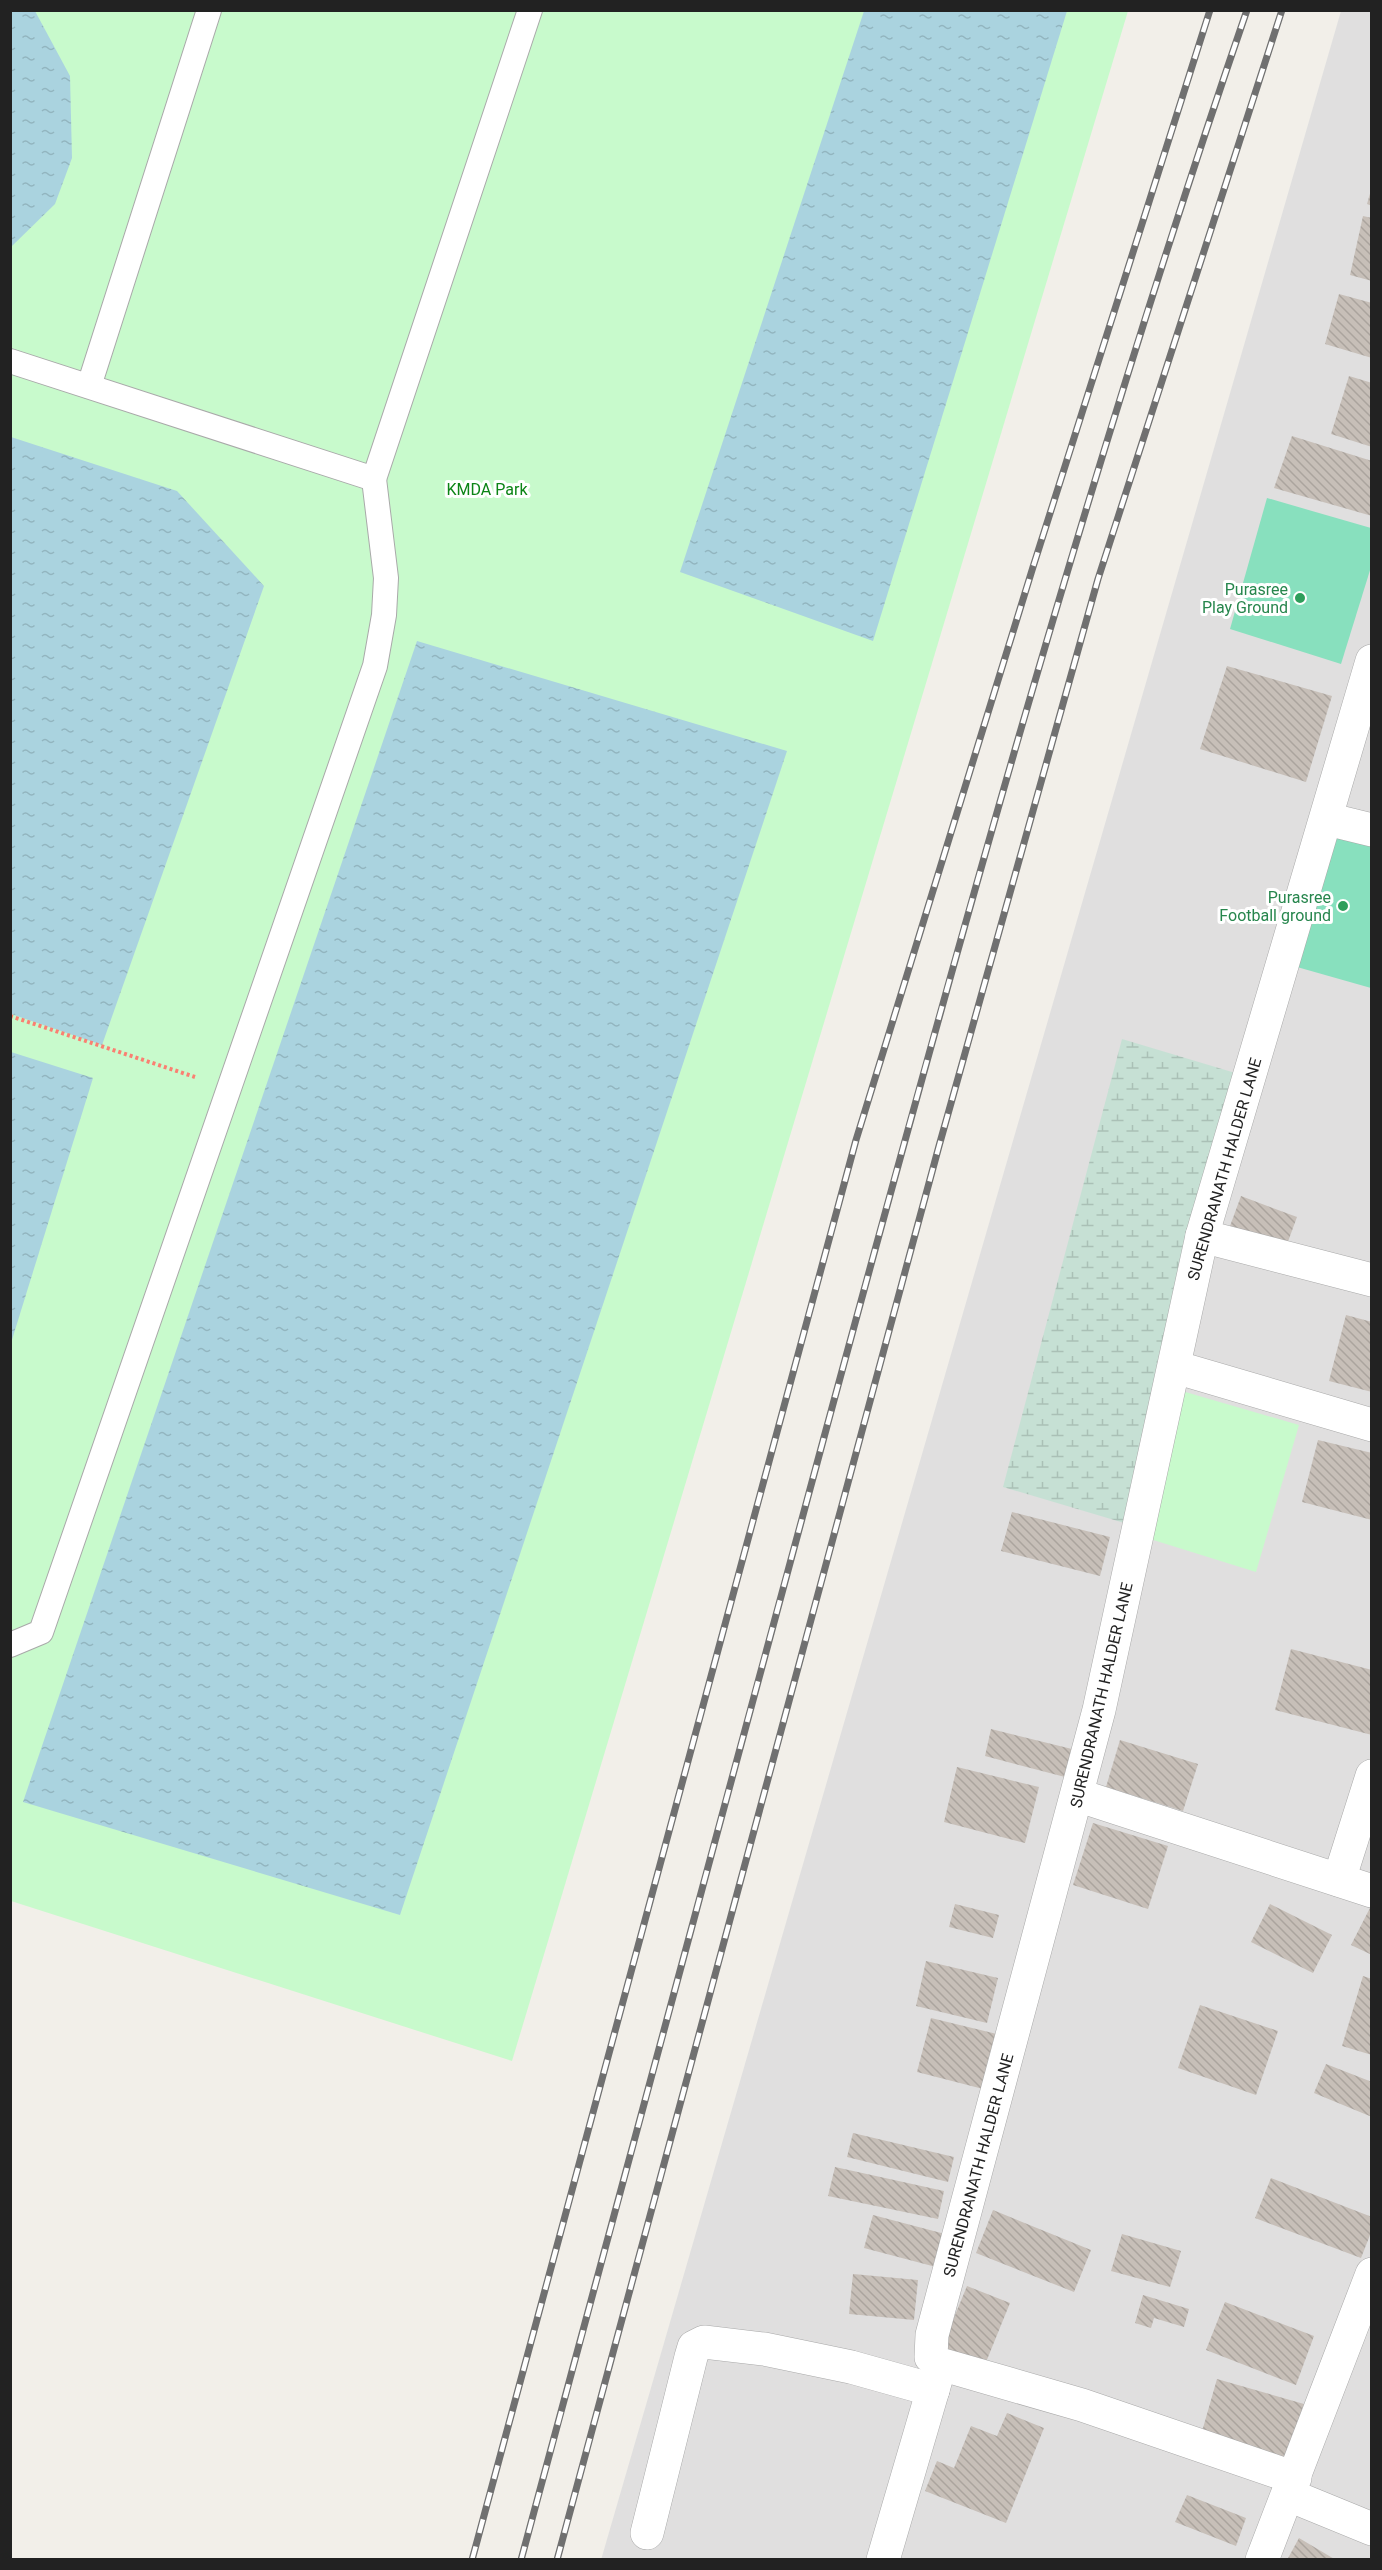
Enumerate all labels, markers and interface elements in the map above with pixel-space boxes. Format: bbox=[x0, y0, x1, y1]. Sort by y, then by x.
park label: KMDA Park bbox=[447, 480, 528, 499]
place label: Purasree Play Ground bbox=[1202, 580, 1288, 617]
marker: Purasree Play Ground bbox=[1293, 591, 1307, 605]
place label: Purasree Football ground bbox=[1219, 888, 1331, 925]
marker: Purasree Football ground bbox=[1336, 899, 1350, 913]
street label: SURENDRANATH HALDER LANE bbox=[1184, 1056, 1265, 1283]
street label: SURENDRANATH HALDER LANE bbox=[1066, 1581, 1137, 1810]
street label: SURENDRANATH HALDER LANE bbox=[939, 2051, 1018, 2279]

